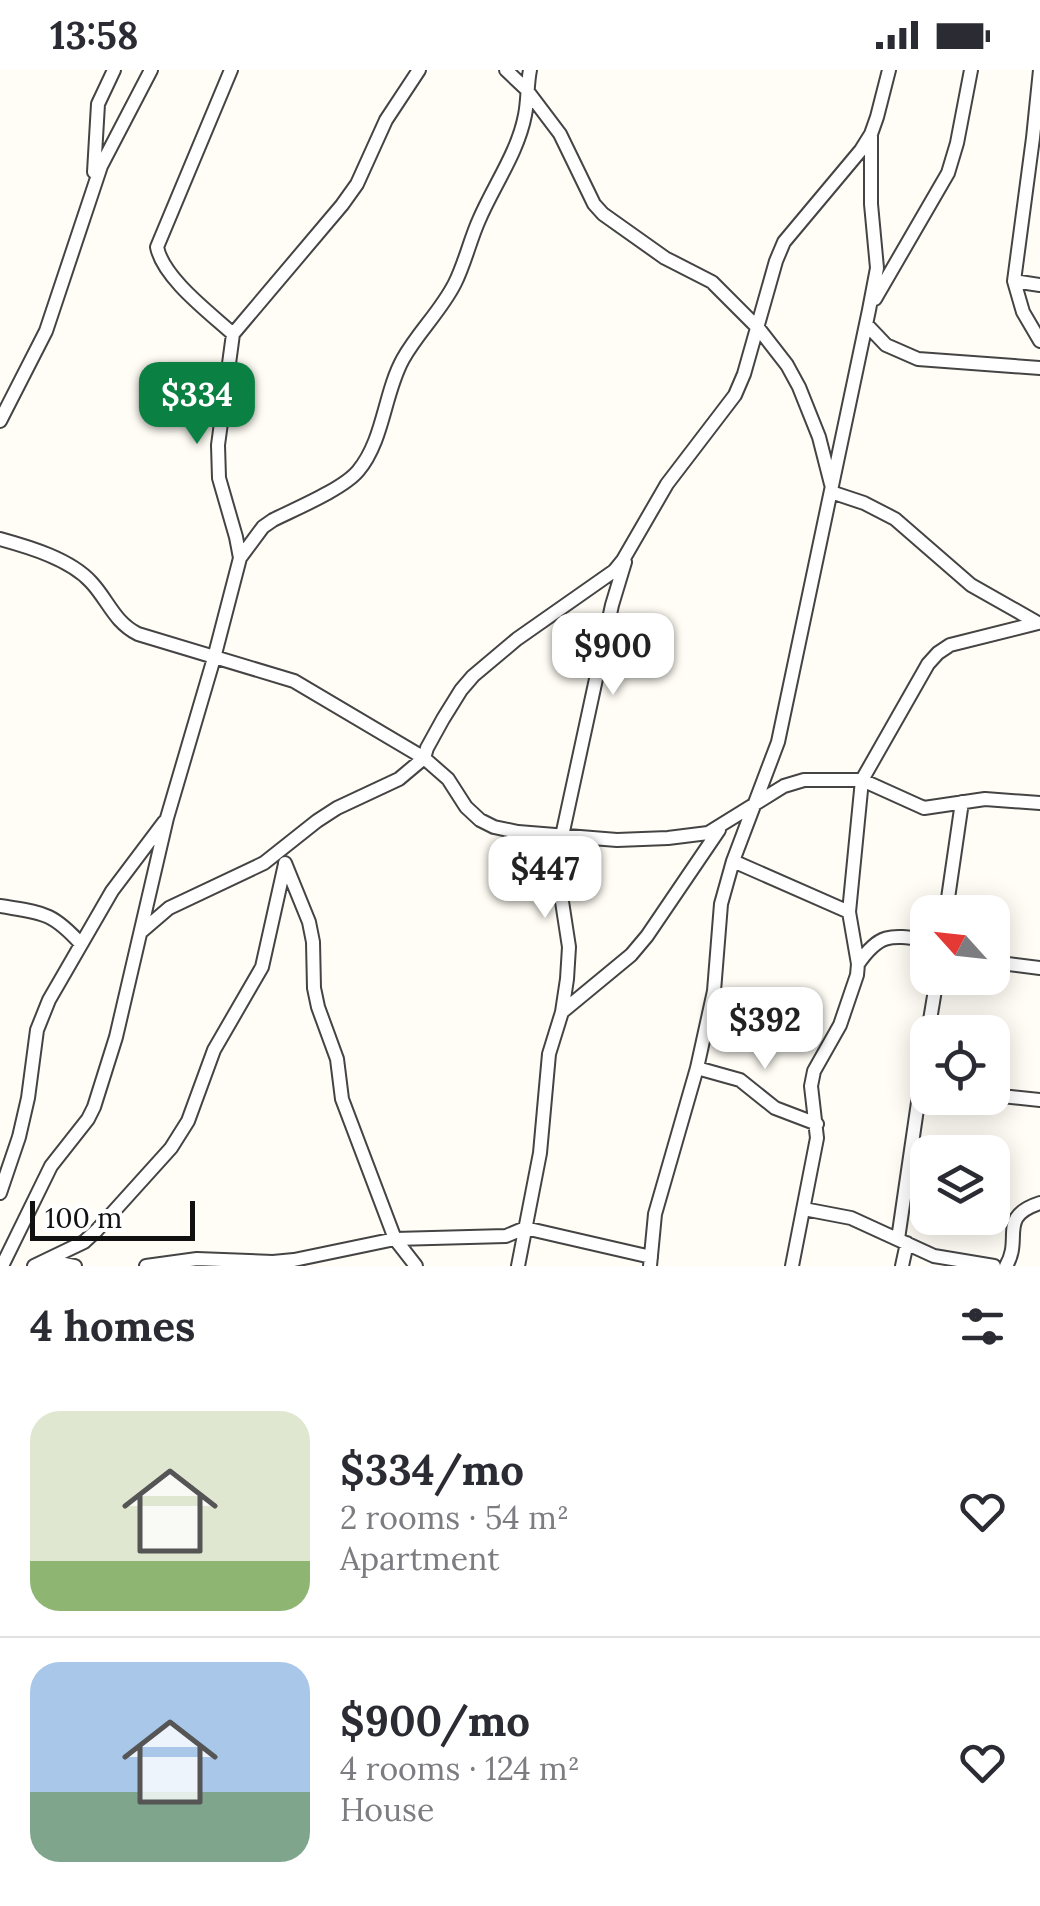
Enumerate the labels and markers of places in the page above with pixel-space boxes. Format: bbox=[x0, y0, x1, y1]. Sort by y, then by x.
pin: $334 bbox=[138, 362, 256, 447]
pin: $900 bbox=[554, 613, 672, 698]
pin: $447 bbox=[486, 836, 604, 921]
pin: $392 bbox=[706, 987, 824, 1072]

